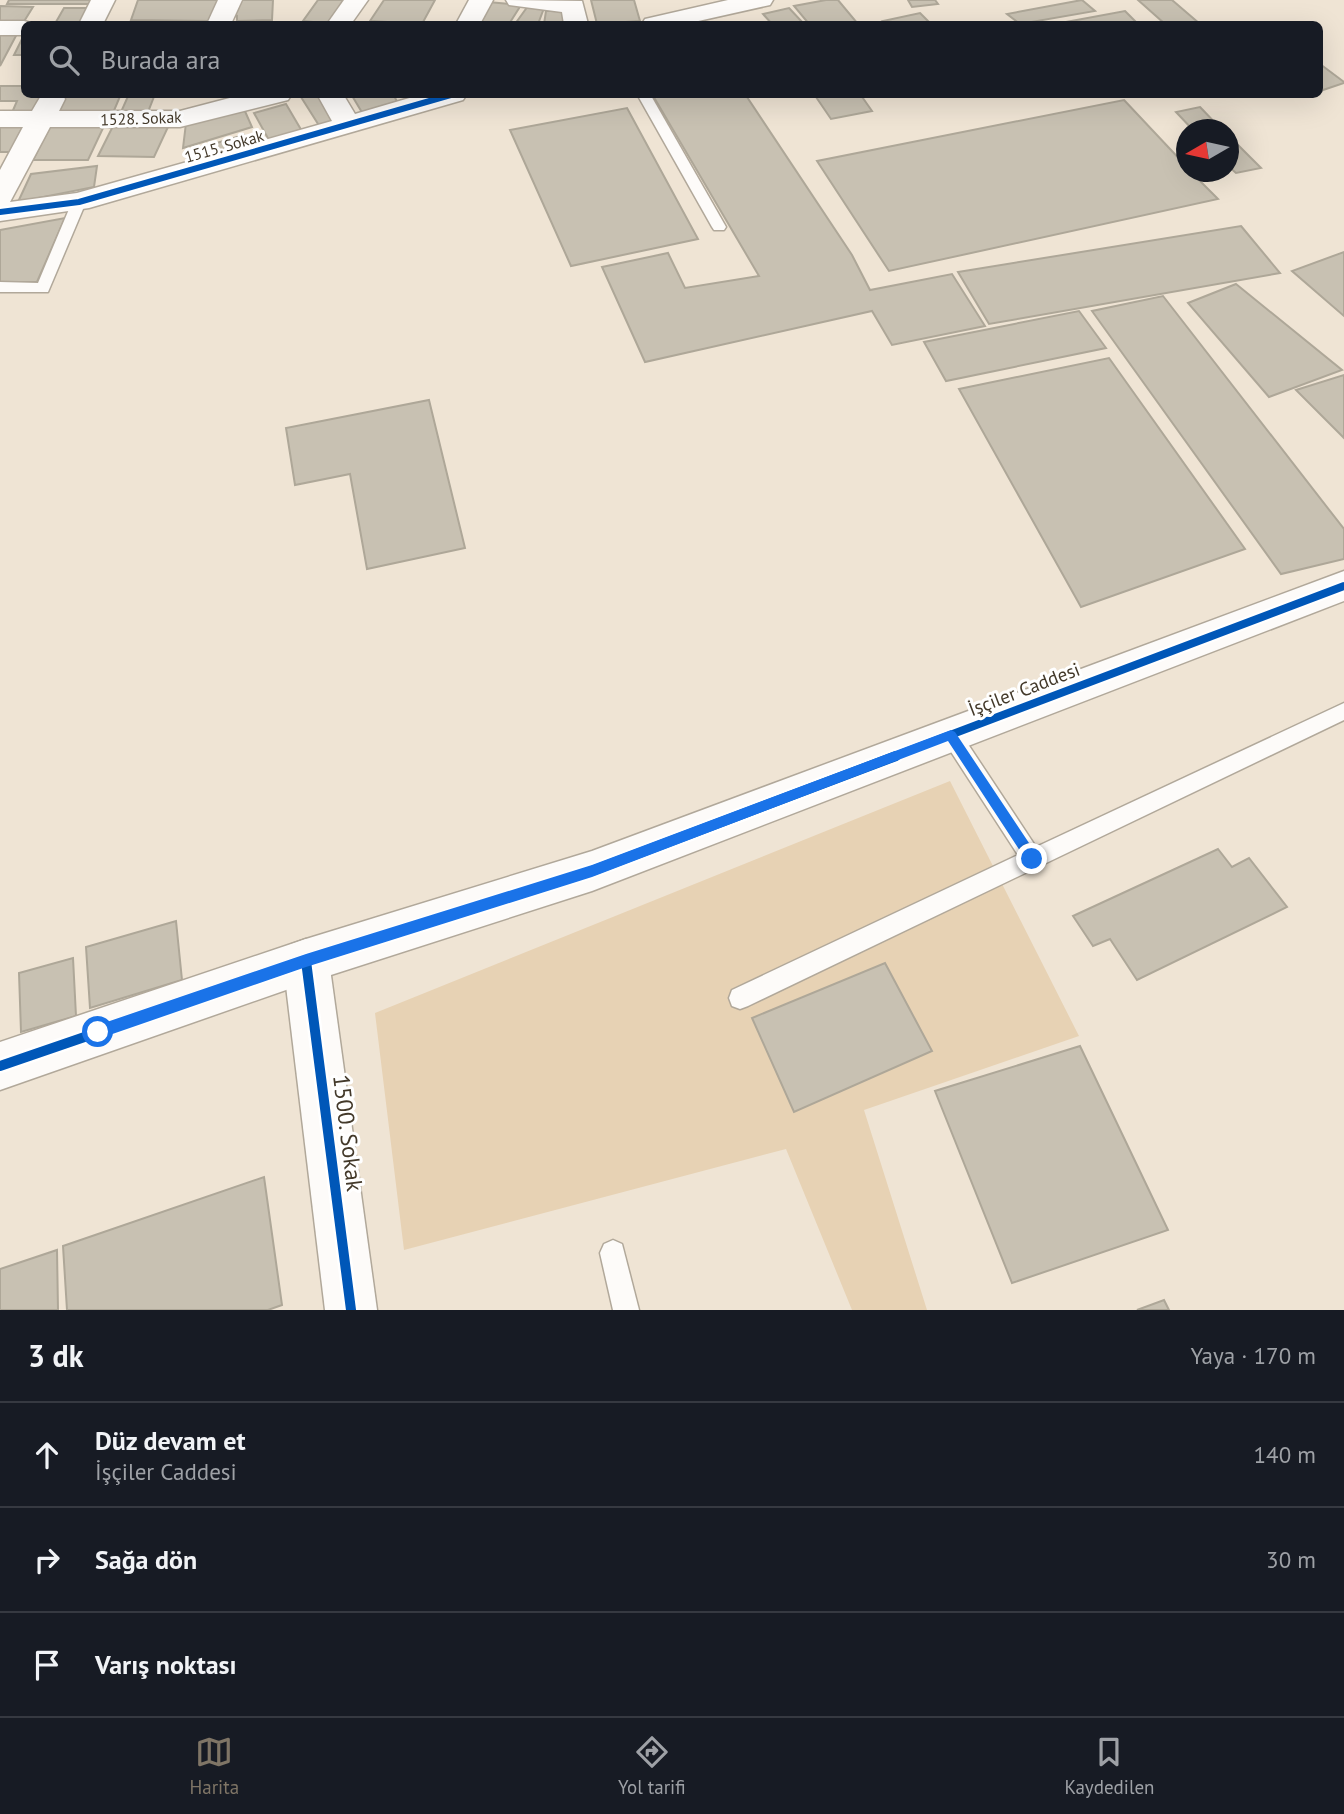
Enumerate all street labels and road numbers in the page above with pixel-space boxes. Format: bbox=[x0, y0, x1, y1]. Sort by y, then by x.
street label: 1528. Sokak bbox=[100, 107, 182, 129]
street label: 1515. Sokak bbox=[182, 125, 266, 167]
street label: İşçiler Caddesi bbox=[965, 657, 1083, 721]
street label: 1500. Sokak bbox=[327, 1073, 370, 1193]

